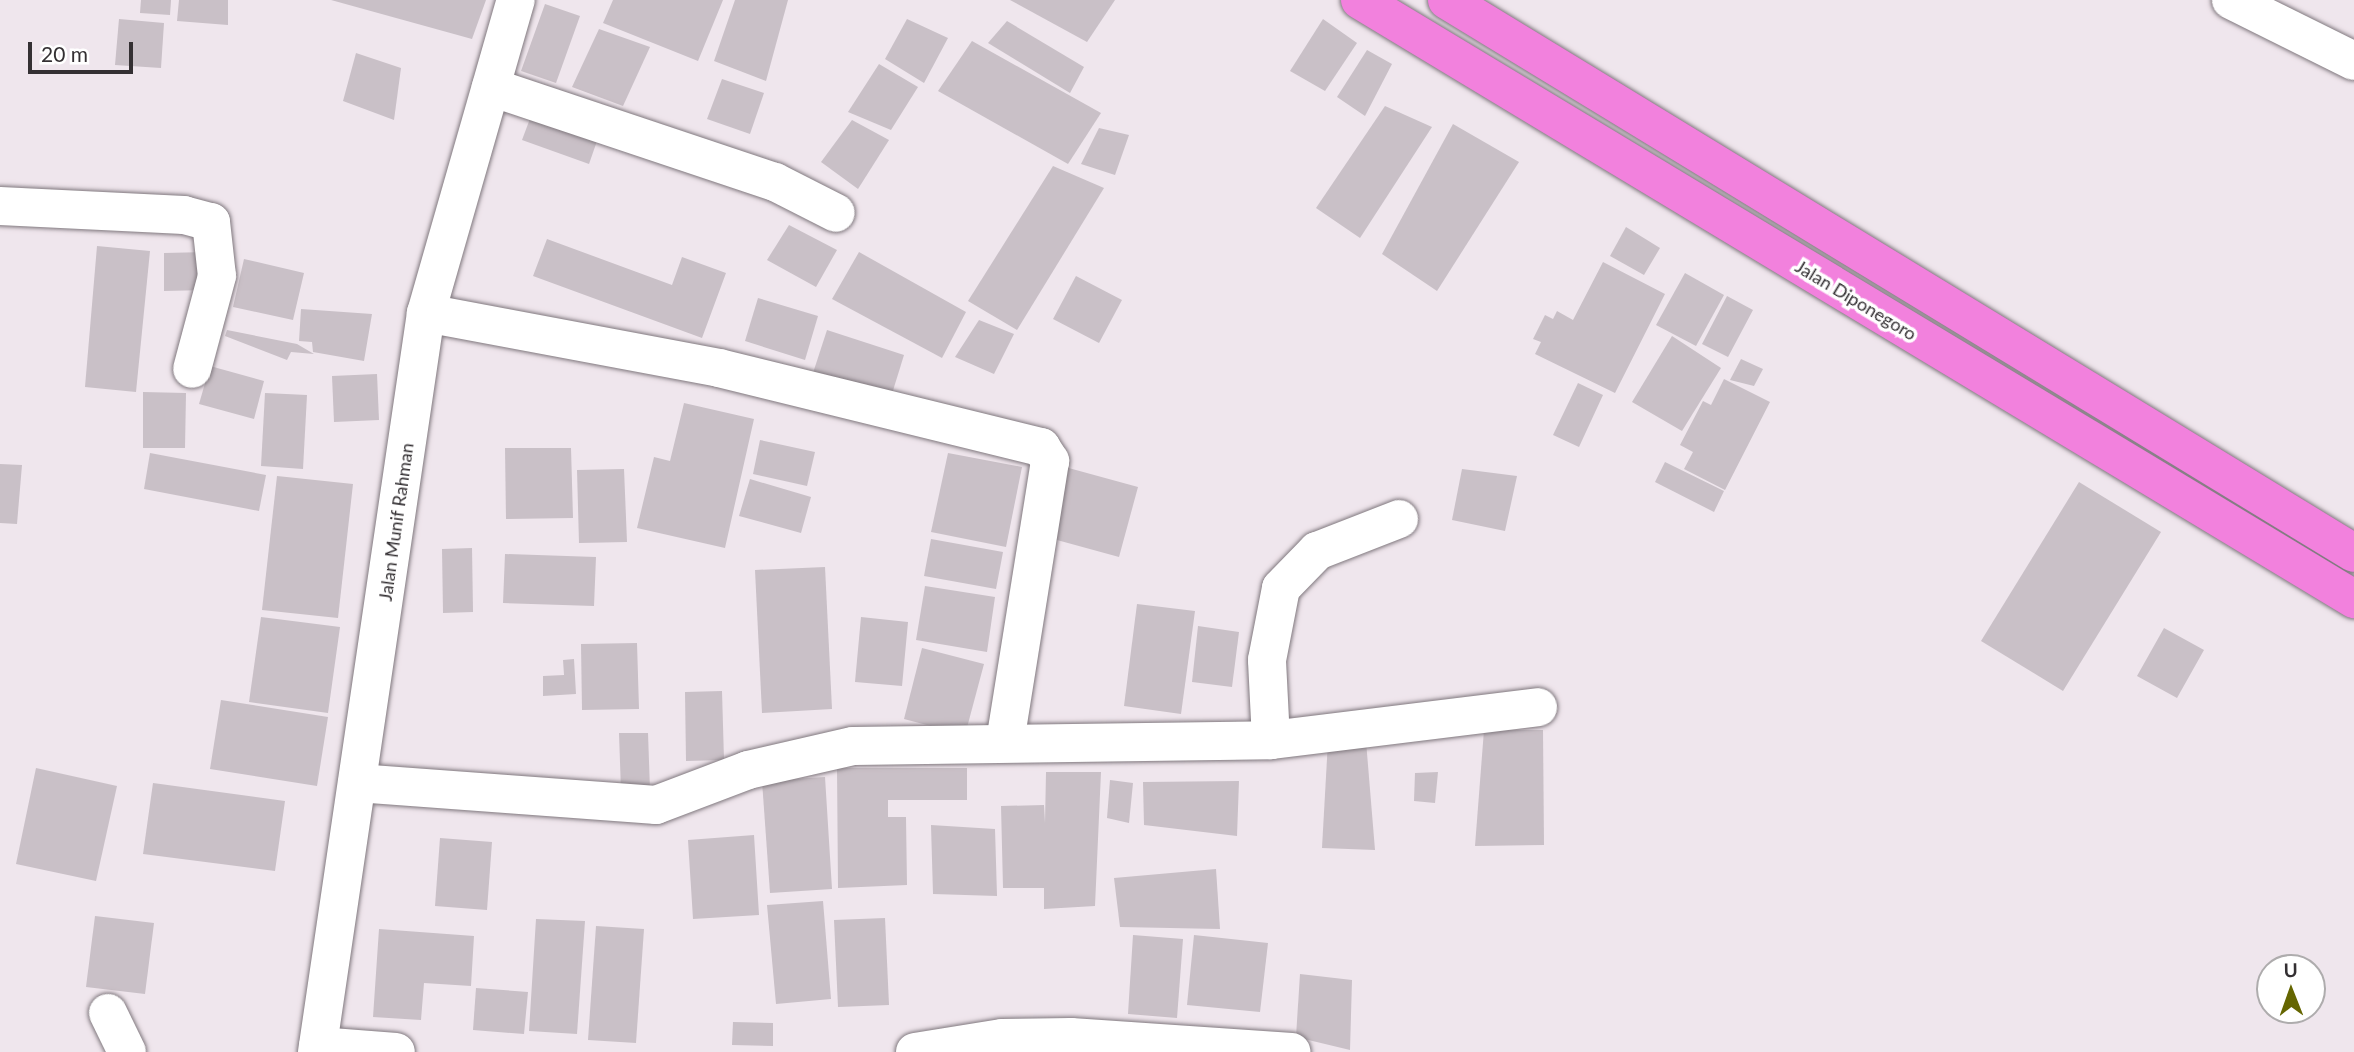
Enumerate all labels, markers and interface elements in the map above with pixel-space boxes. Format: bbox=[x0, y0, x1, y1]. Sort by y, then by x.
scale bar bbox=[32, 28, 136, 72]
text: 20 m bbox=[41, 41, 88, 66]
street label: Jalan Diponegoro bbox=[1791, 255, 1921, 345]
street label: Jalan Munif Rahman bbox=[374, 441, 418, 603]
north arrow bbox=[2256, 954, 2326, 1024]
text: U bbox=[2283, 958, 2298, 981]

